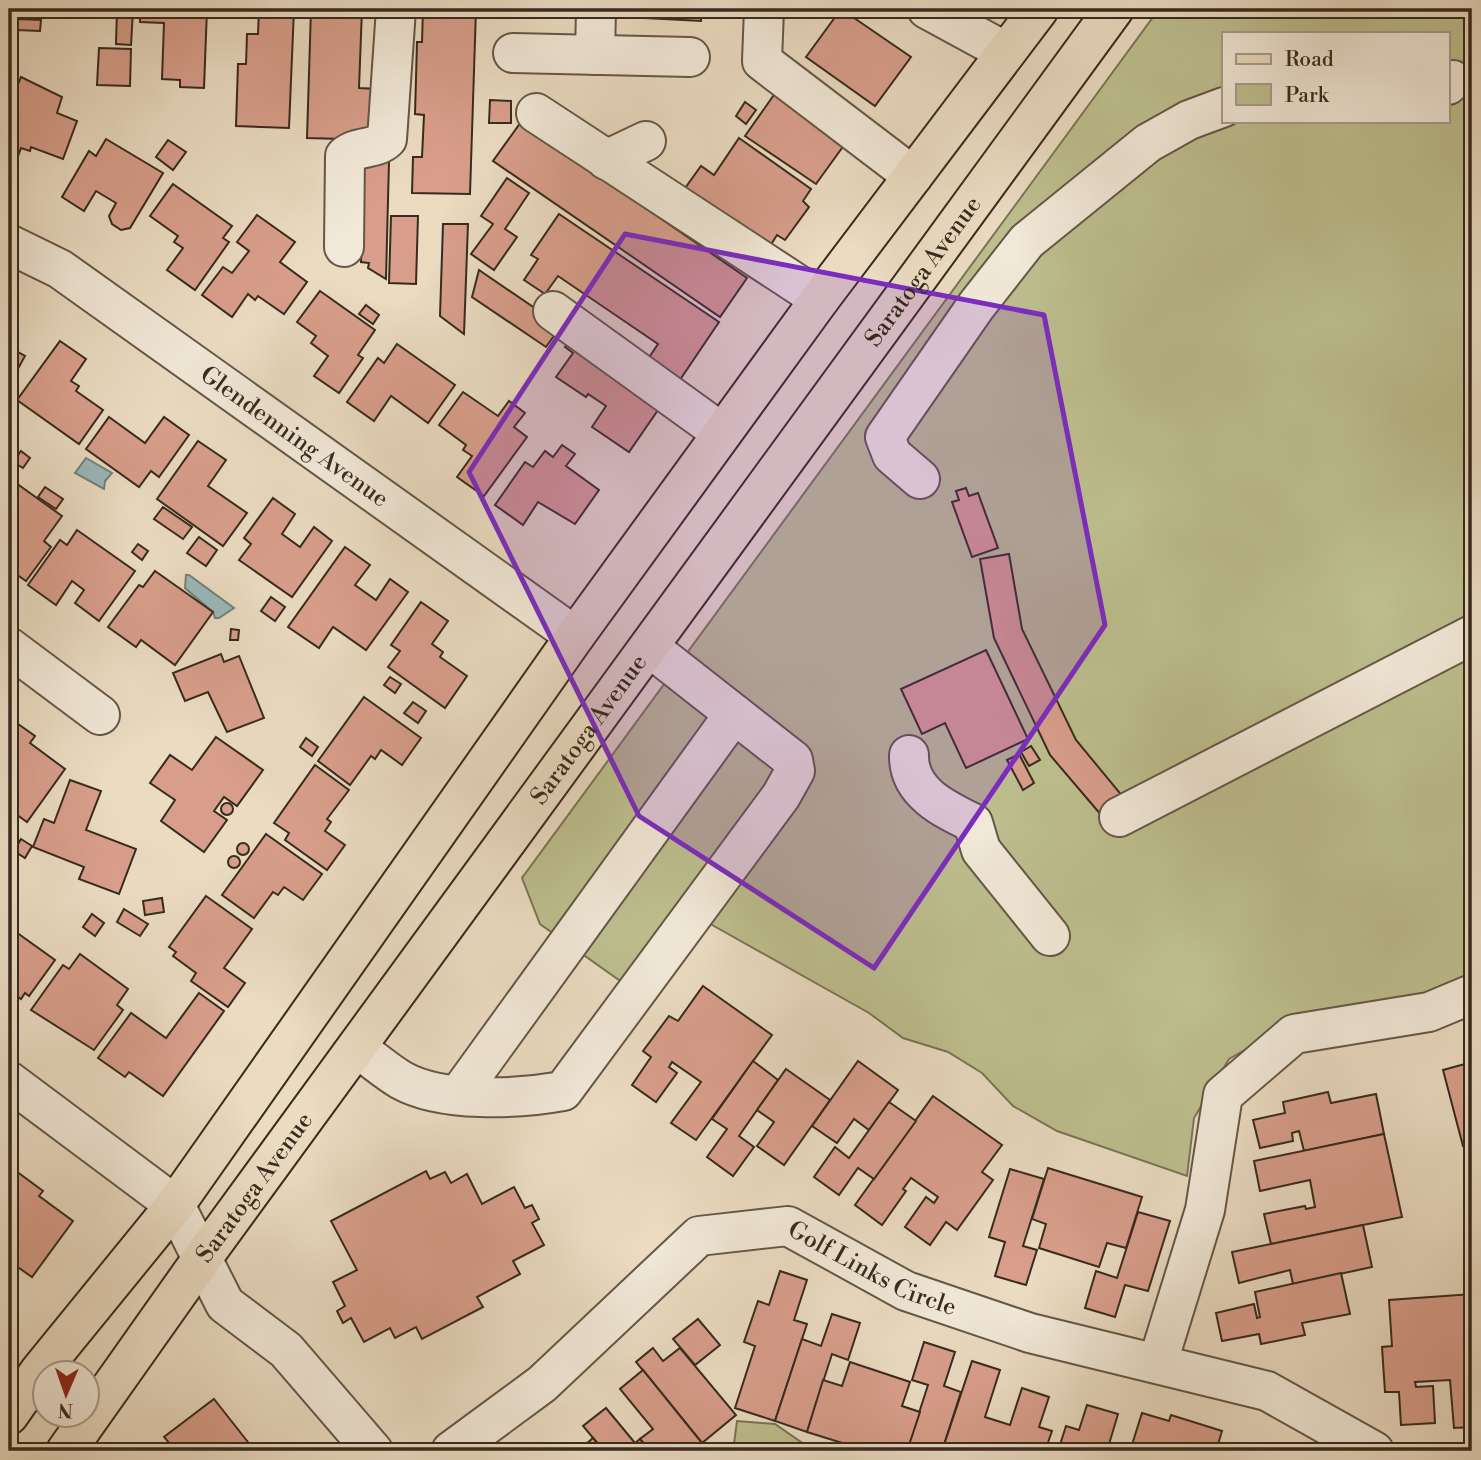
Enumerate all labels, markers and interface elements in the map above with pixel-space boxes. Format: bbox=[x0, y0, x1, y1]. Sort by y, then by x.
legend bbox=[1222, 32, 1450, 122]
text: Road bbox=[1285, 47, 1334, 73]
text: Park bbox=[1285, 83, 1330, 109]
street label: Saratoga Avenue bbox=[859, 191, 988, 353]
street label: Glendenning Avenue bbox=[194, 360, 394, 514]
street label: Saratoga Avenue bbox=[524, 649, 654, 811]
street label: Saratoga Avenue bbox=[190, 1107, 320, 1269]
street label: Golf Links Circle bbox=[782, 1215, 960, 1323]
north arrow bbox=[32, 1358, 102, 1428]
text: N bbox=[58, 1398, 73, 1422]

